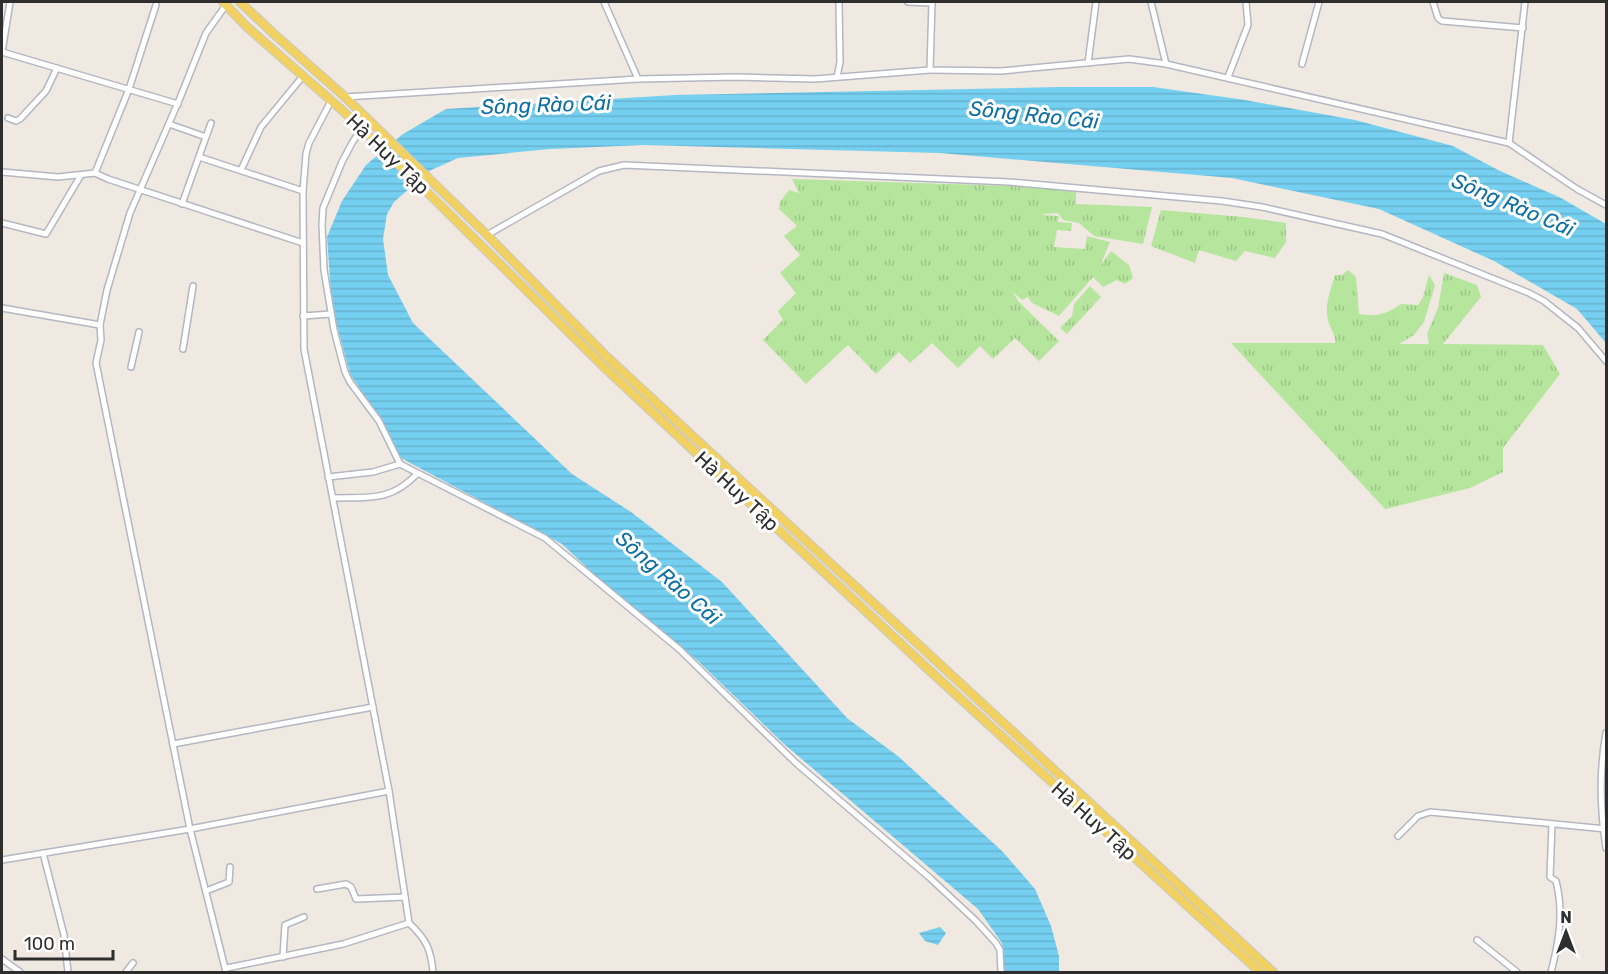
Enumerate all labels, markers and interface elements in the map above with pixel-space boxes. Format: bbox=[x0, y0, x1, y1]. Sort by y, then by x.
water label: Sông Rào Cái bbox=[480, 90, 612, 119]
water label: Sông Rào Cái bbox=[968, 95, 1101, 134]
street label: Hà Huy Tập bbox=[342, 109, 434, 199]
water label: Sông Rào Cái bbox=[1448, 168, 1579, 242]
street label: Hà Huy Tập bbox=[690, 446, 784, 536]
water label: Sông Rào Cái bbox=[611, 525, 726, 630]
street label: Hà Huy Tập bbox=[1047, 777, 1141, 865]
north arrow bbox=[1536, 902, 1596, 962]
text: N bbox=[1560, 908, 1572, 927]
scale bar bbox=[15, 923, 112, 961]
text: 100 m bbox=[24, 933, 75, 955]

